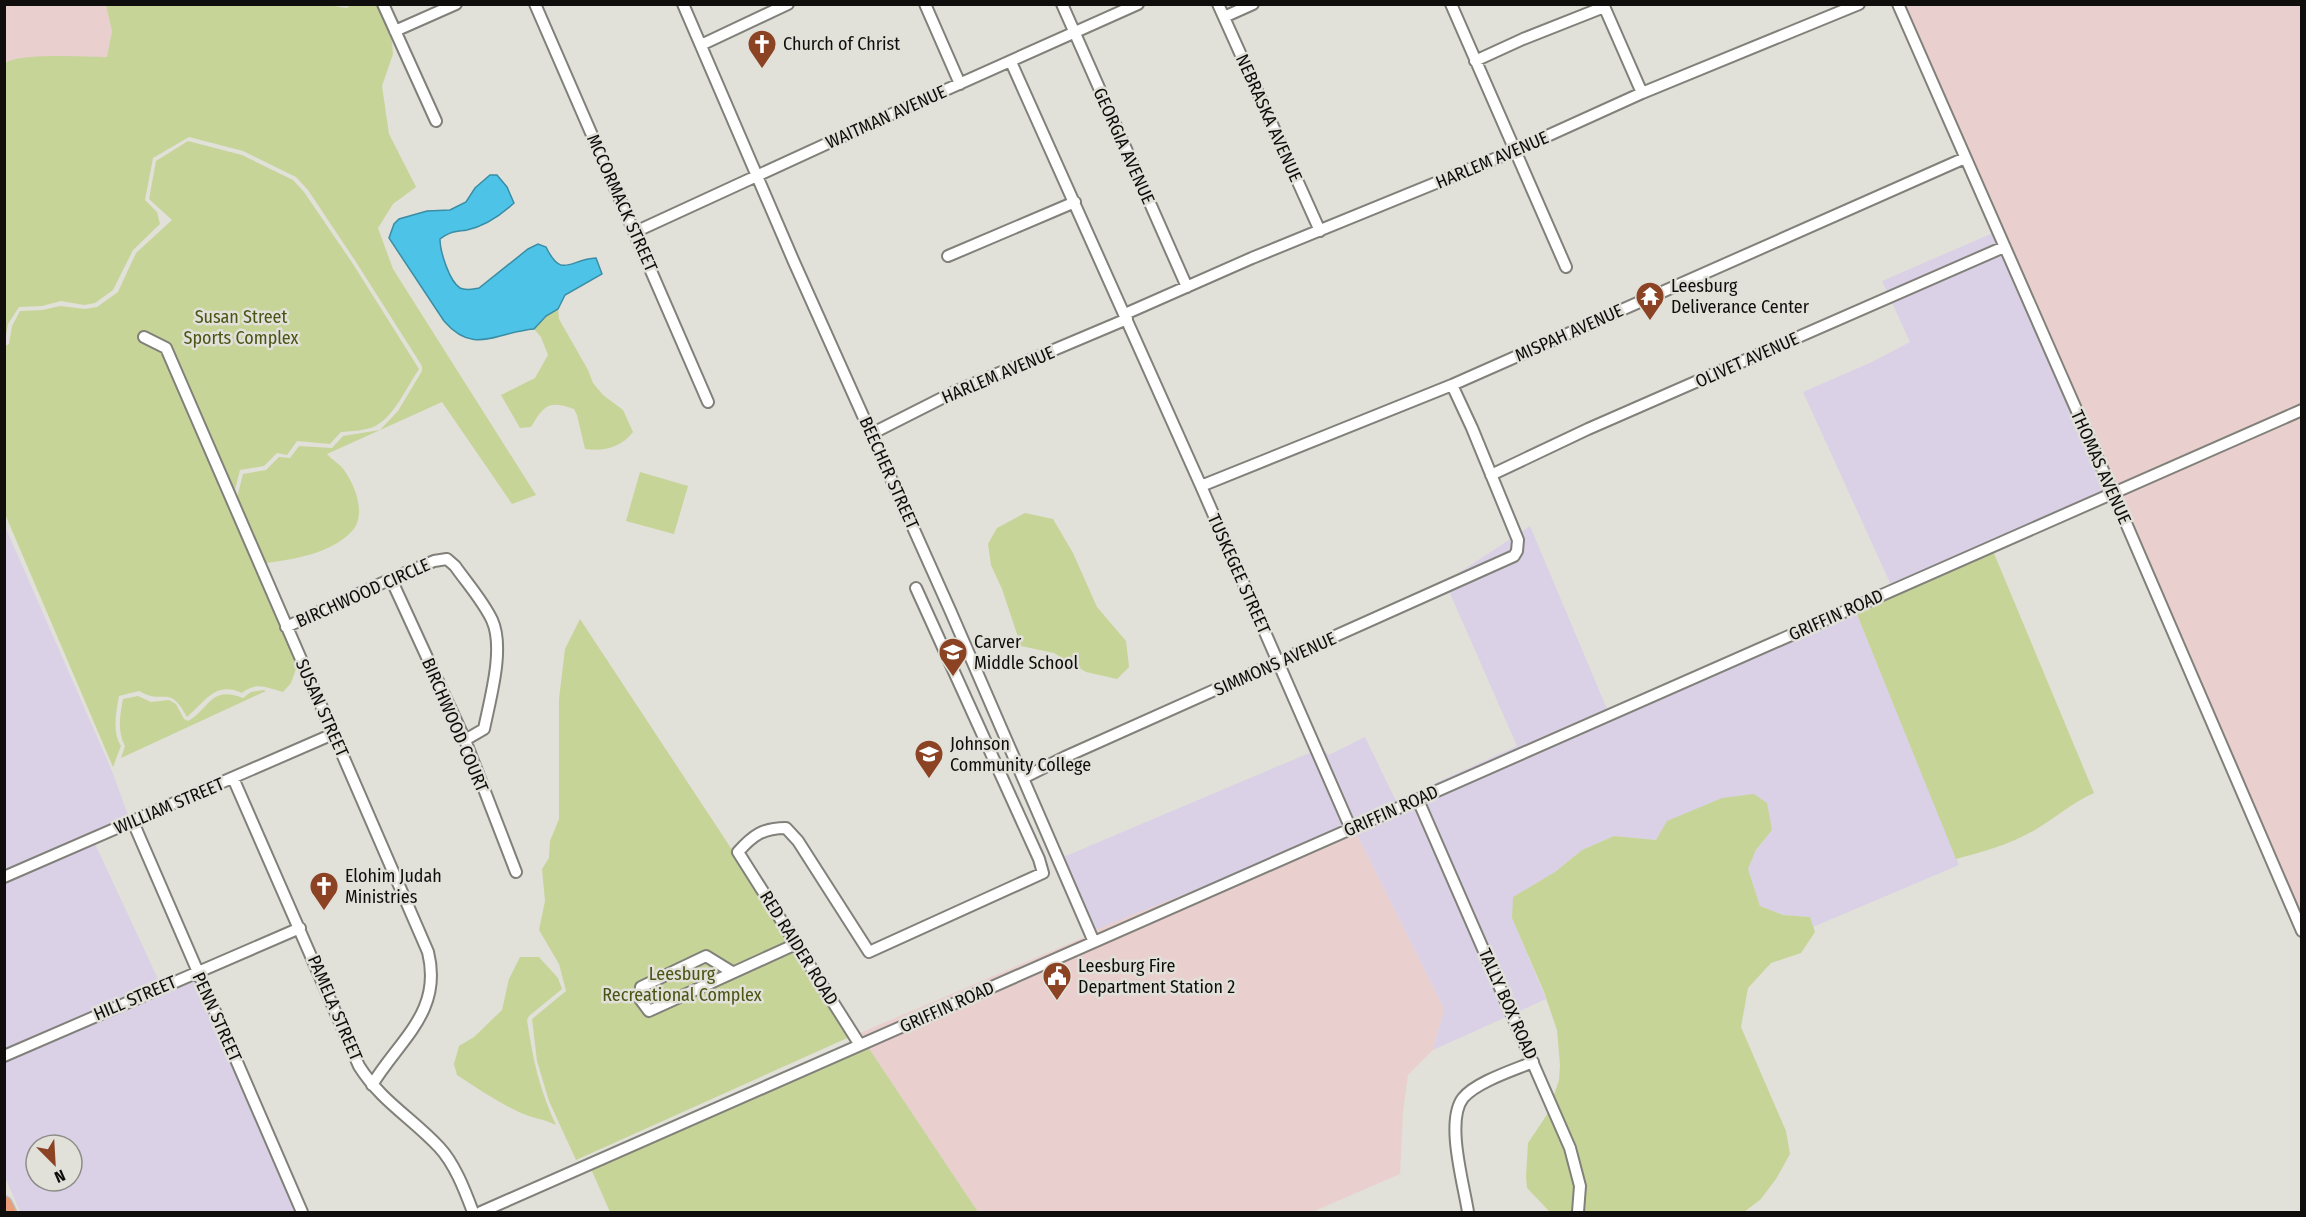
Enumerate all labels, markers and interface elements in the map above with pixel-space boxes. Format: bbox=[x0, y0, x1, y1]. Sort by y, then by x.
church icon: Church of Christ bbox=[746, 28, 778, 70]
place label: Church of Christ bbox=[783, 33, 900, 55]
street label: NEBRASKA AVENUE bbox=[1231, 51, 1307, 185]
street label: WAITMAN AVENUE bbox=[822, 81, 950, 153]
street label: GEORGIA AVENUE bbox=[1089, 84, 1159, 208]
street label: HARLEM AVENUE bbox=[1432, 126, 1552, 194]
street label: MCCORMACK STREET bbox=[582, 131, 662, 276]
place label: Leesburg Deliverance Center bbox=[1671, 275, 1810, 318]
temple icon: Leesburg Deliverance Center bbox=[1634, 280, 1666, 322]
street label: MISPAH AVENUE bbox=[1511, 299, 1627, 367]
park label: Susan Street Sports Complex bbox=[183, 306, 299, 349]
street label: OLIVET AVENUE bbox=[1692, 327, 1802, 393]
street label: HARLEM AVENUE bbox=[938, 341, 1058, 409]
street label: THOMAS AVENUE bbox=[2066, 407, 2136, 527]
street label: BEECHER STREET bbox=[854, 413, 924, 533]
street label: TUSKEGEE STREET bbox=[1203, 511, 1276, 638]
street label: BIRCHWOOD CIRCLE bbox=[293, 554, 433, 632]
street label: GRIFFIN ROAD bbox=[1785, 584, 1887, 646]
street label: SIMMONS AVENUE bbox=[1211, 627, 1339, 701]
place label: Carver Middle School bbox=[974, 631, 1078, 674]
school or university icon: Carver Middle School bbox=[937, 636, 969, 678]
street label: BIRCHWOOD COURT bbox=[417, 655, 493, 796]
street label: SUSAN STREET bbox=[291, 656, 354, 761]
place label: Johnson Community College bbox=[950, 733, 1091, 776]
school or university icon: Johnson Community College bbox=[913, 738, 945, 780]
street label: WILLIAM STREET bbox=[111, 773, 228, 839]
street label: GRIFFIN ROAD bbox=[1340, 780, 1442, 842]
place label: Elohim Judah Ministries bbox=[345, 865, 442, 908]
church icon: Elohim Judah Ministries bbox=[308, 870, 340, 912]
street label: RED RAIDER ROAD bbox=[755, 887, 843, 1009]
street label: TALLY BOX ROAD bbox=[1474, 945, 1542, 1063]
street label: PAMELA STREET bbox=[303, 952, 367, 1065]
place label: Leesburg Fire Department Station 2 bbox=[1078, 955, 1235, 998]
public building icon: Leesburg Fire Department Station 2 bbox=[1041, 960, 1073, 1002]
park label: Leesburg Recreational Complex bbox=[602, 963, 762, 1006]
street label: PENN STREET bbox=[187, 969, 247, 1066]
street label: HILL STREET bbox=[90, 970, 180, 1025]
street label: GRIFFIN ROAD bbox=[896, 976, 998, 1038]
north arrow bbox=[24, 1133, 84, 1193]
text: N bbox=[52, 1166, 68, 1187]

